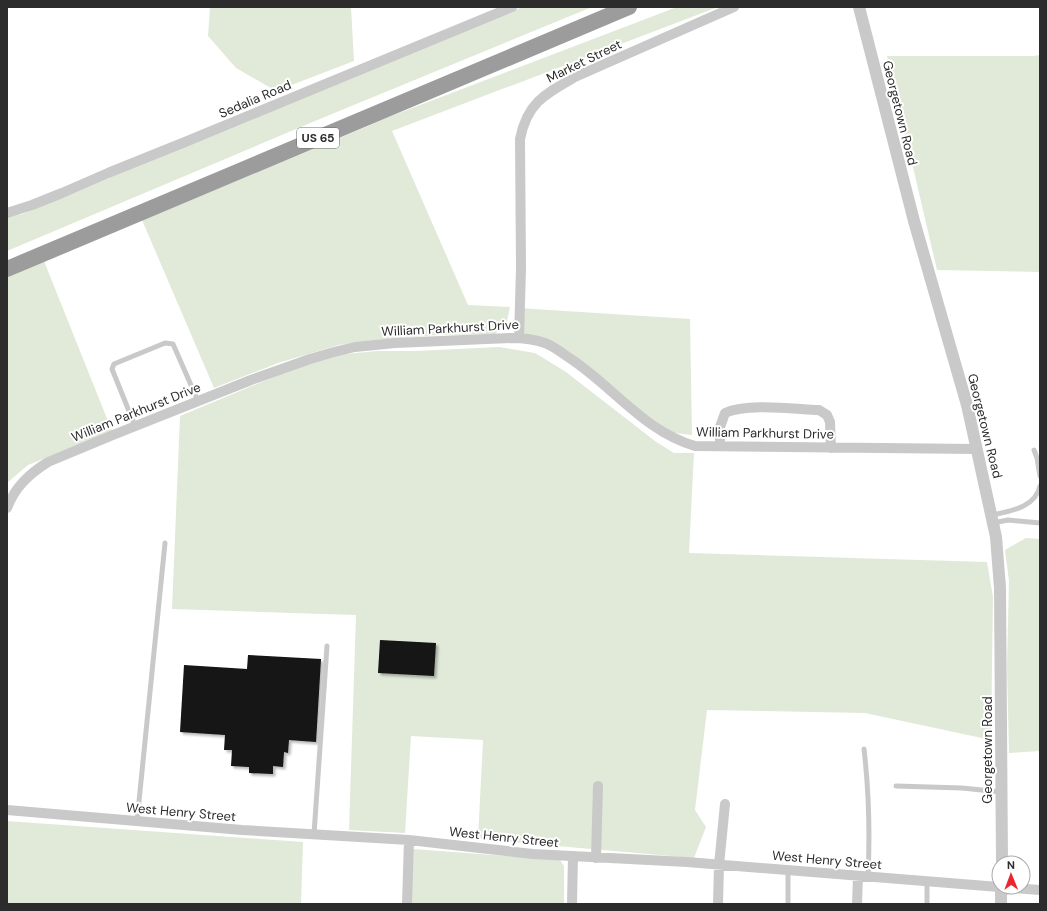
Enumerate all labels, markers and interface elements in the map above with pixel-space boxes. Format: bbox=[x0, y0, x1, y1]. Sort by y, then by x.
street label: Market Street bbox=[544, 36, 624, 86]
street label: Georgetown Road bbox=[879, 59, 921, 167]
street label: Sedalia Road bbox=[216, 76, 294, 122]
road number: US 65 bbox=[297, 128, 339, 148]
street label: William Parkhurst Drive bbox=[381, 316, 519, 340]
street label: Georgetown Road bbox=[964, 372, 1006, 480]
street label: William Parkhurst Drive bbox=[69, 378, 203, 446]
street label: William Parkhurst Drive bbox=[696, 423, 834, 443]
street label: Georgetown Road bbox=[979, 696, 996, 804]
street label: West Henry Street bbox=[125, 799, 237, 825]
street label: West Henry Street bbox=[448, 823, 560, 851]
street label: West Henry Street bbox=[771, 847, 883, 873]
north arrow bbox=[991, 855, 1031, 895]
text: N bbox=[1007, 858, 1015, 872]

